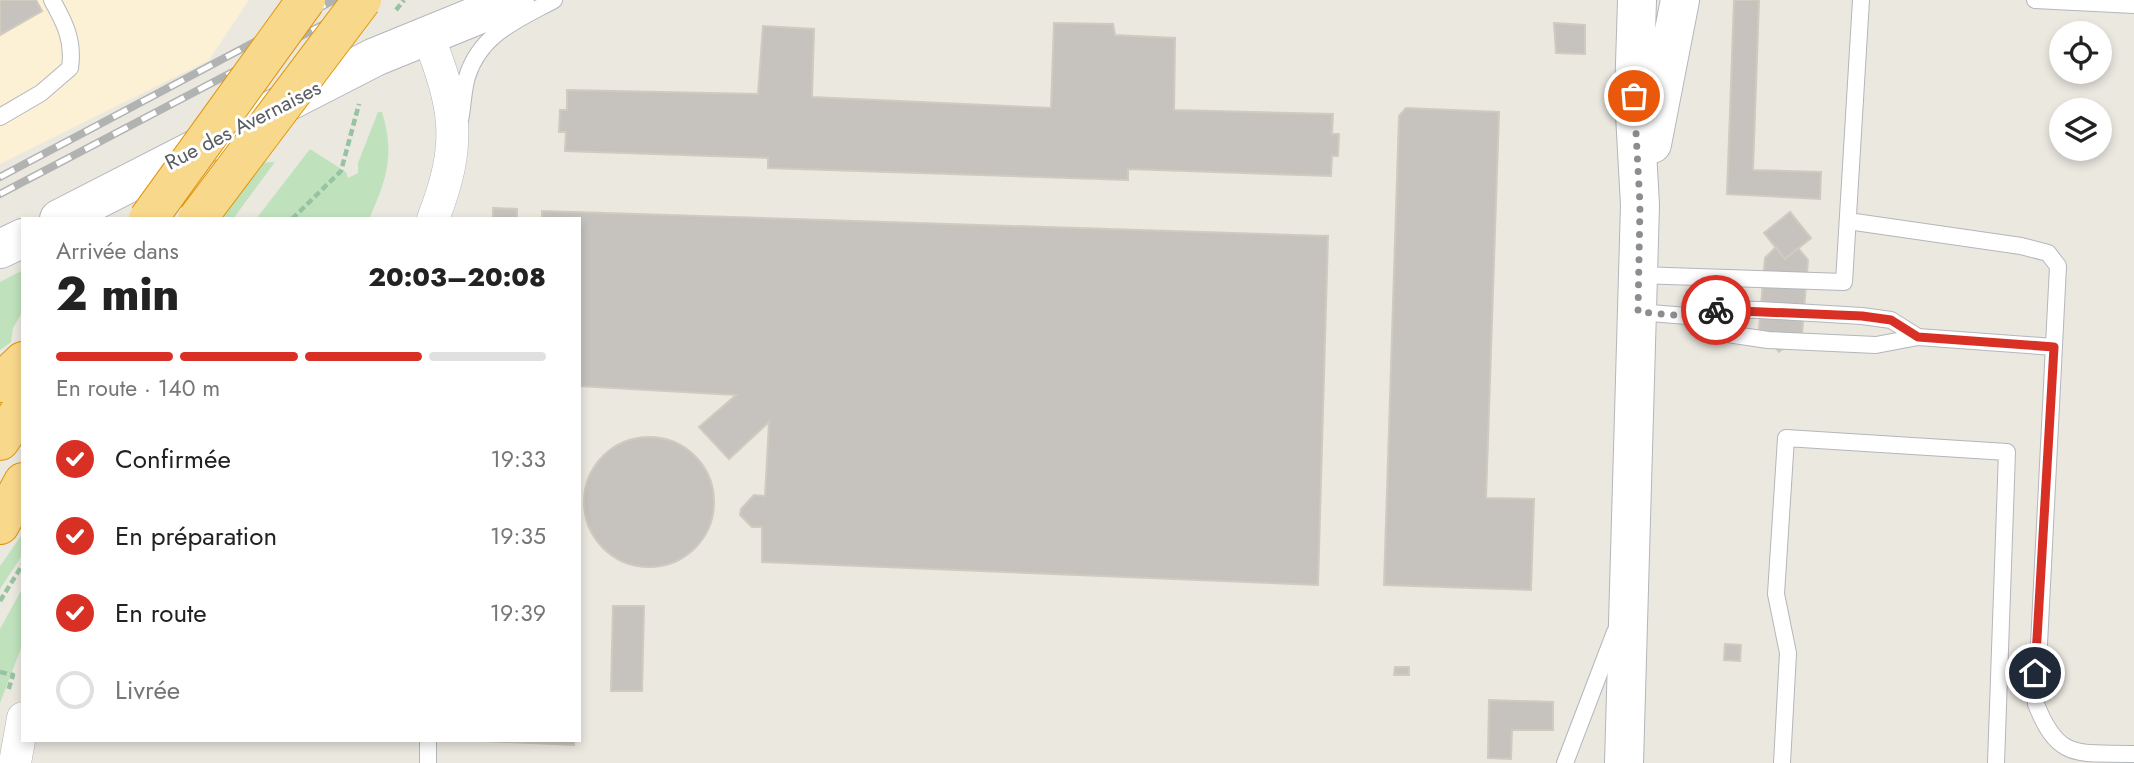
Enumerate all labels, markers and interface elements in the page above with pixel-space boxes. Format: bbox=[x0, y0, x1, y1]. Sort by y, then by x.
map controls bbox=[2049, 21, 2112, 161]
button: locate bbox=[2049, 21, 2112, 84]
pin bbox=[1604, 66, 1664, 126]
street label: Rue des Avernaises bbox=[160, 73, 326, 177]
icon: bag bbox=[1615, 77, 1653, 115]
button: layers bbox=[2049, 98, 2112, 161]
text: Arrivée dans bbox=[56, 234, 179, 268]
text: 20:03–20:08 bbox=[368, 258, 546, 296]
text: 2 min bbox=[56, 261, 180, 327]
courier bbox=[1681, 275, 1751, 345]
icon: bike bbox=[1697, 291, 1735, 329]
text: En route · 140 m bbox=[56, 371, 220, 405]
icon: check bbox=[56, 440, 94, 478]
text: Confirmée bbox=[115, 440, 231, 478]
text: 19:33 bbox=[490, 442, 546, 476]
icon: check bbox=[56, 517, 94, 555]
text: En préparation bbox=[115, 517, 277, 555]
text: 19:35 bbox=[490, 519, 546, 553]
icon: check bbox=[56, 594, 94, 632]
text: En route bbox=[115, 594, 207, 632]
text: 19:39 bbox=[490, 596, 546, 630]
pin bbox=[2005, 643, 2065, 703]
icon: home bbox=[2016, 654, 2054, 692]
text: Livrée bbox=[115, 671, 180, 709]

